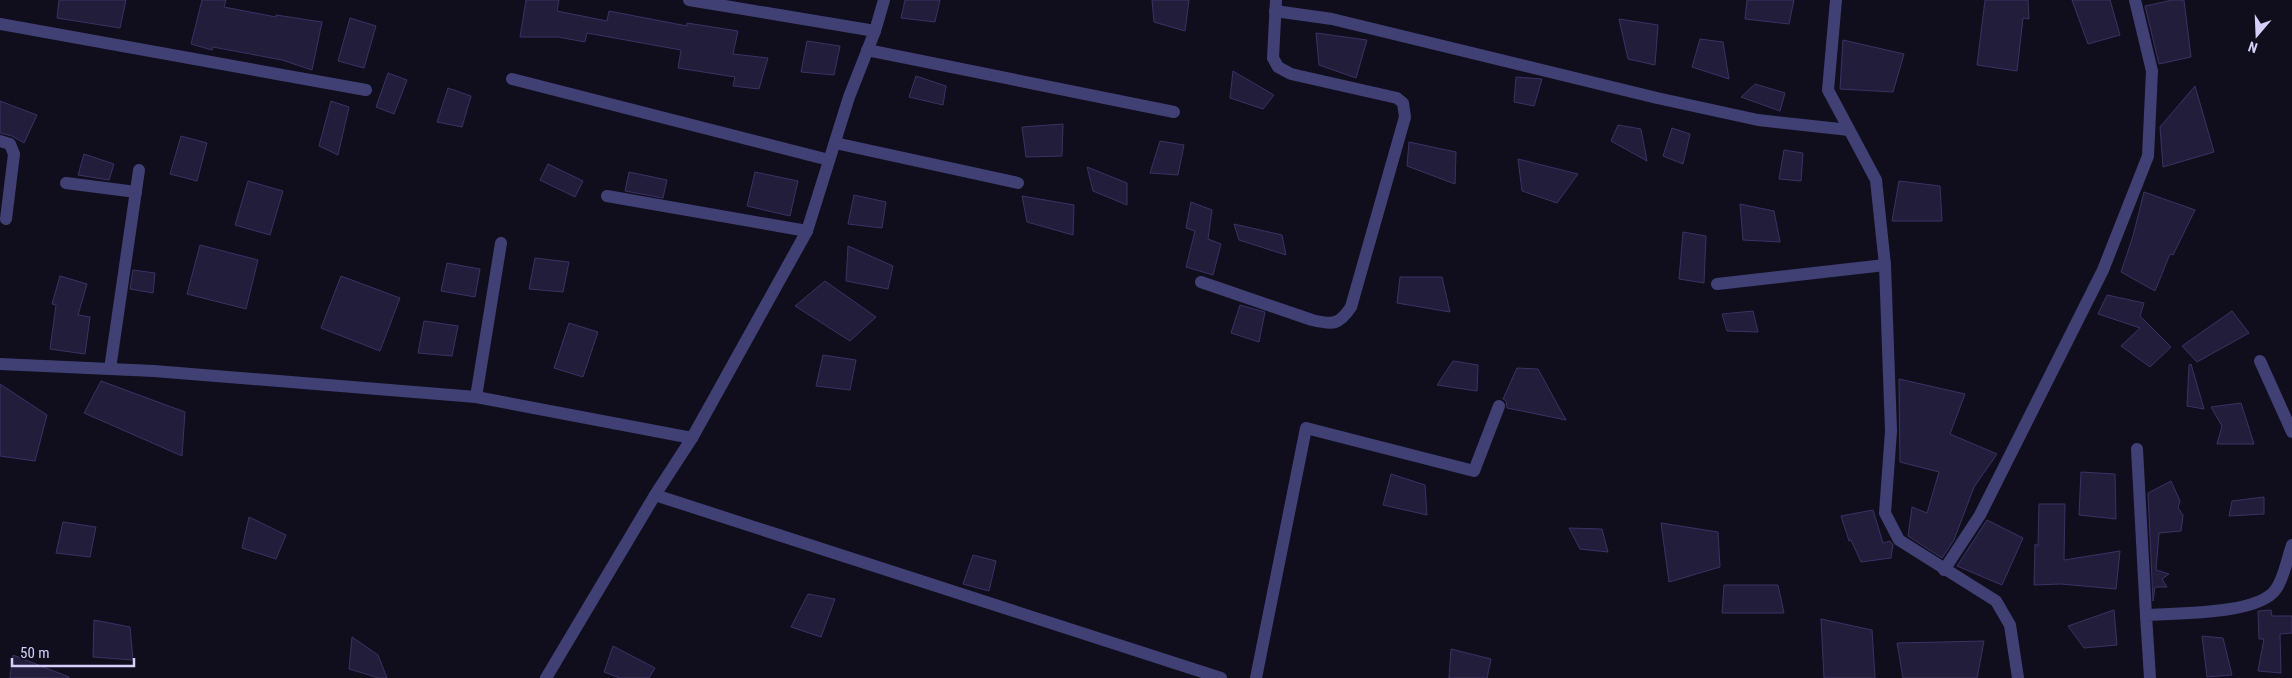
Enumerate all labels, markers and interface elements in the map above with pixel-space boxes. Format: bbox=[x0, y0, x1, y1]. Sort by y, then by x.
north arrow bbox=[2232, 10, 2282, 60]
text: N bbox=[2246, 38, 2259, 56]
scale bar bbox=[12, 636, 135, 668]
text: 50 m bbox=[20, 644, 50, 662]

